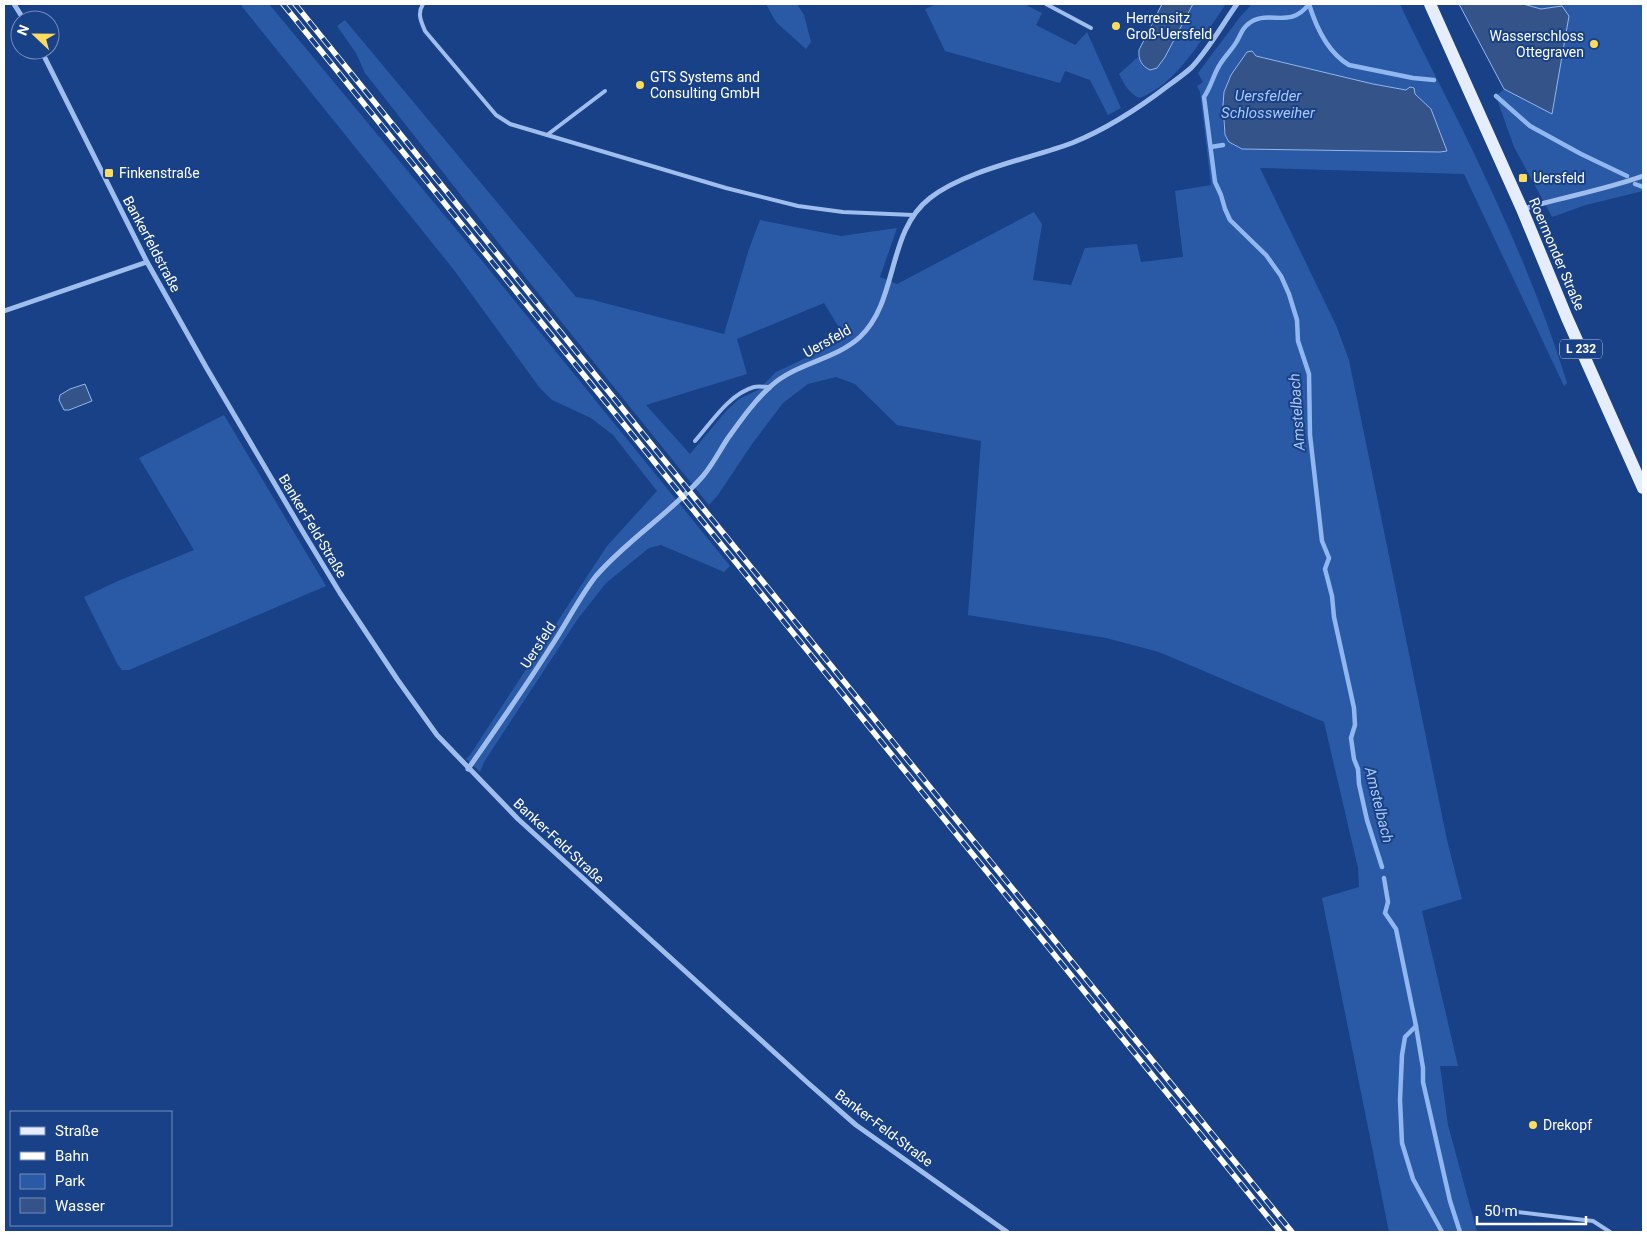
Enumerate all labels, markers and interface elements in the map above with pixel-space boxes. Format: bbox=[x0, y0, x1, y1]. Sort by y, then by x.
north arrow bbox=[10, 10, 60, 60]
place label: Herrensitz Groß-Uersfeld bbox=[1126, 10, 1212, 42]
marker: Herrensitz Groß-Uersfeld bbox=[1110, 20, 1122, 32]
text: N bbox=[14, 23, 32, 38]
place label: Wasserschloss Ottegraven bbox=[1489, 28, 1584, 60]
marker: Wasserschloss Ottegraven bbox=[1588, 38, 1600, 50]
place label: GTS Systems and Consulting GmbH bbox=[650, 69, 760, 101]
marker: GTS Systems and Consulting GmbH bbox=[634, 79, 646, 91]
water label: Uersfelder Schlossweiher bbox=[1221, 87, 1316, 122]
place label: Finkenstraße bbox=[119, 165, 200, 181]
marker: Finkenstraße bbox=[103, 167, 115, 179]
place label: Uersfeld bbox=[1533, 170, 1585, 186]
marker: Uersfeld bbox=[1517, 172, 1529, 184]
street label: Bankerfeldstraße bbox=[120, 193, 184, 295]
street label: Roermonder Straße bbox=[1526, 195, 1588, 313]
street label: Uersfeld bbox=[800, 321, 854, 361]
road number: L 232 bbox=[1560, 339, 1602, 358]
water label: Amstelbach bbox=[1285, 373, 1309, 452]
street label: Banker-Feld-Straße bbox=[276, 471, 350, 581]
street label: Uersfeld bbox=[517, 619, 559, 671]
water label: Amstelbach bbox=[1361, 764, 1397, 845]
street label: Banker-Feld-Straße bbox=[510, 795, 608, 887]
street label: Banker-Feld-Straße bbox=[832, 1086, 936, 1170]
legend bbox=[10, 1111, 172, 1226]
place label: Drekopf bbox=[1543, 1117, 1592, 1133]
marker: Drekopf bbox=[1527, 1119, 1539, 1131]
text: Straße bbox=[55, 1122, 99, 1140]
text: Bahn bbox=[55, 1147, 89, 1165]
text: Park bbox=[55, 1172, 86, 1190]
scale bar bbox=[1477, 1194, 1586, 1226]
text: Wasser bbox=[55, 1197, 105, 1215]
text: 50 m bbox=[1484, 1202, 1518, 1220]

